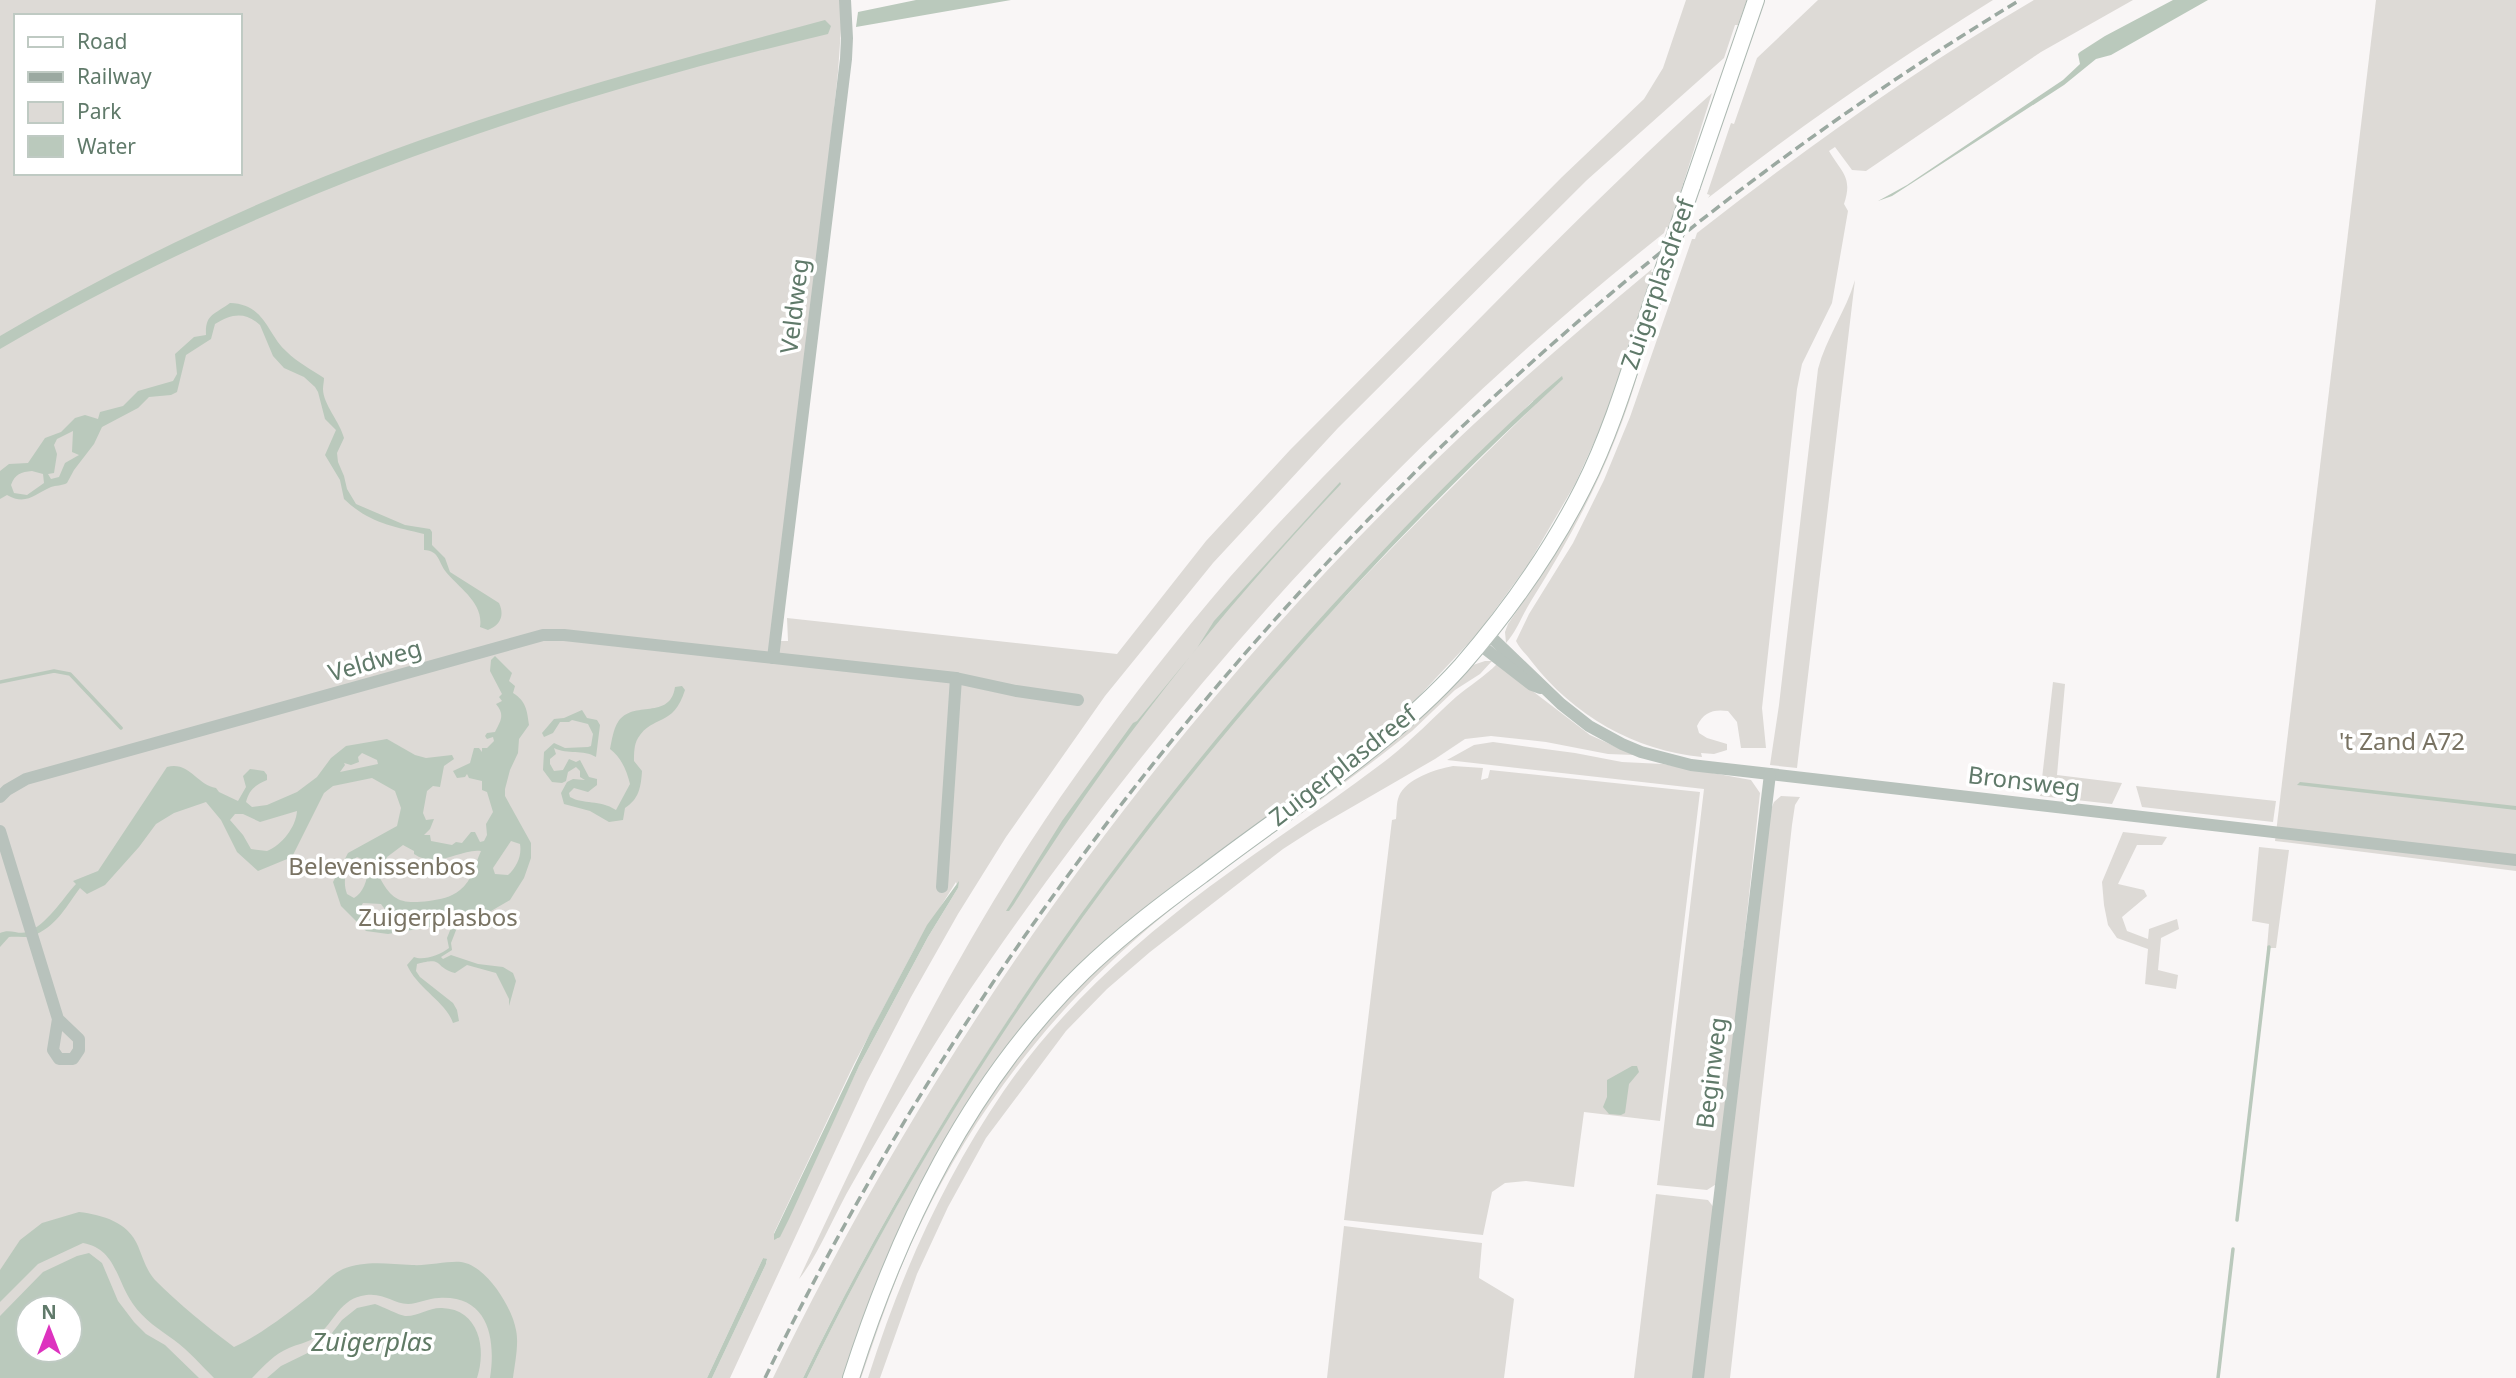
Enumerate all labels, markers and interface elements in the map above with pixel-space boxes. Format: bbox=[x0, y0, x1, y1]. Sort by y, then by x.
legend bbox=[14, 14, 242, 175]
text: Road bbox=[77, 27, 127, 55]
text: Railway bbox=[77, 62, 152, 90]
text: Park bbox=[77, 97, 122, 125]
text: Water bbox=[77, 132, 136, 160]
street label: Zuigerplasdreef bbox=[1612, 192, 1702, 373]
street label: Veldweg bbox=[771, 256, 816, 355]
street label: Veldweg bbox=[324, 631, 425, 689]
street label: Zuigerplasdreef bbox=[1262, 696, 1424, 833]
park label: 't Zand A72 bbox=[2339, 724, 2465, 757]
street label: Bronsweg bbox=[1966, 757, 2082, 804]
park label: Belevenissenbos bbox=[288, 849, 476, 882]
park label: Zuigerplasbos bbox=[358, 900, 518, 933]
street label: Beginweg bbox=[1687, 1015, 1734, 1130]
north arrow bbox=[14, 1294, 84, 1364]
text: N bbox=[41, 1299, 57, 1325]
water label: Zuigerplas bbox=[310, 1323, 433, 1359]

